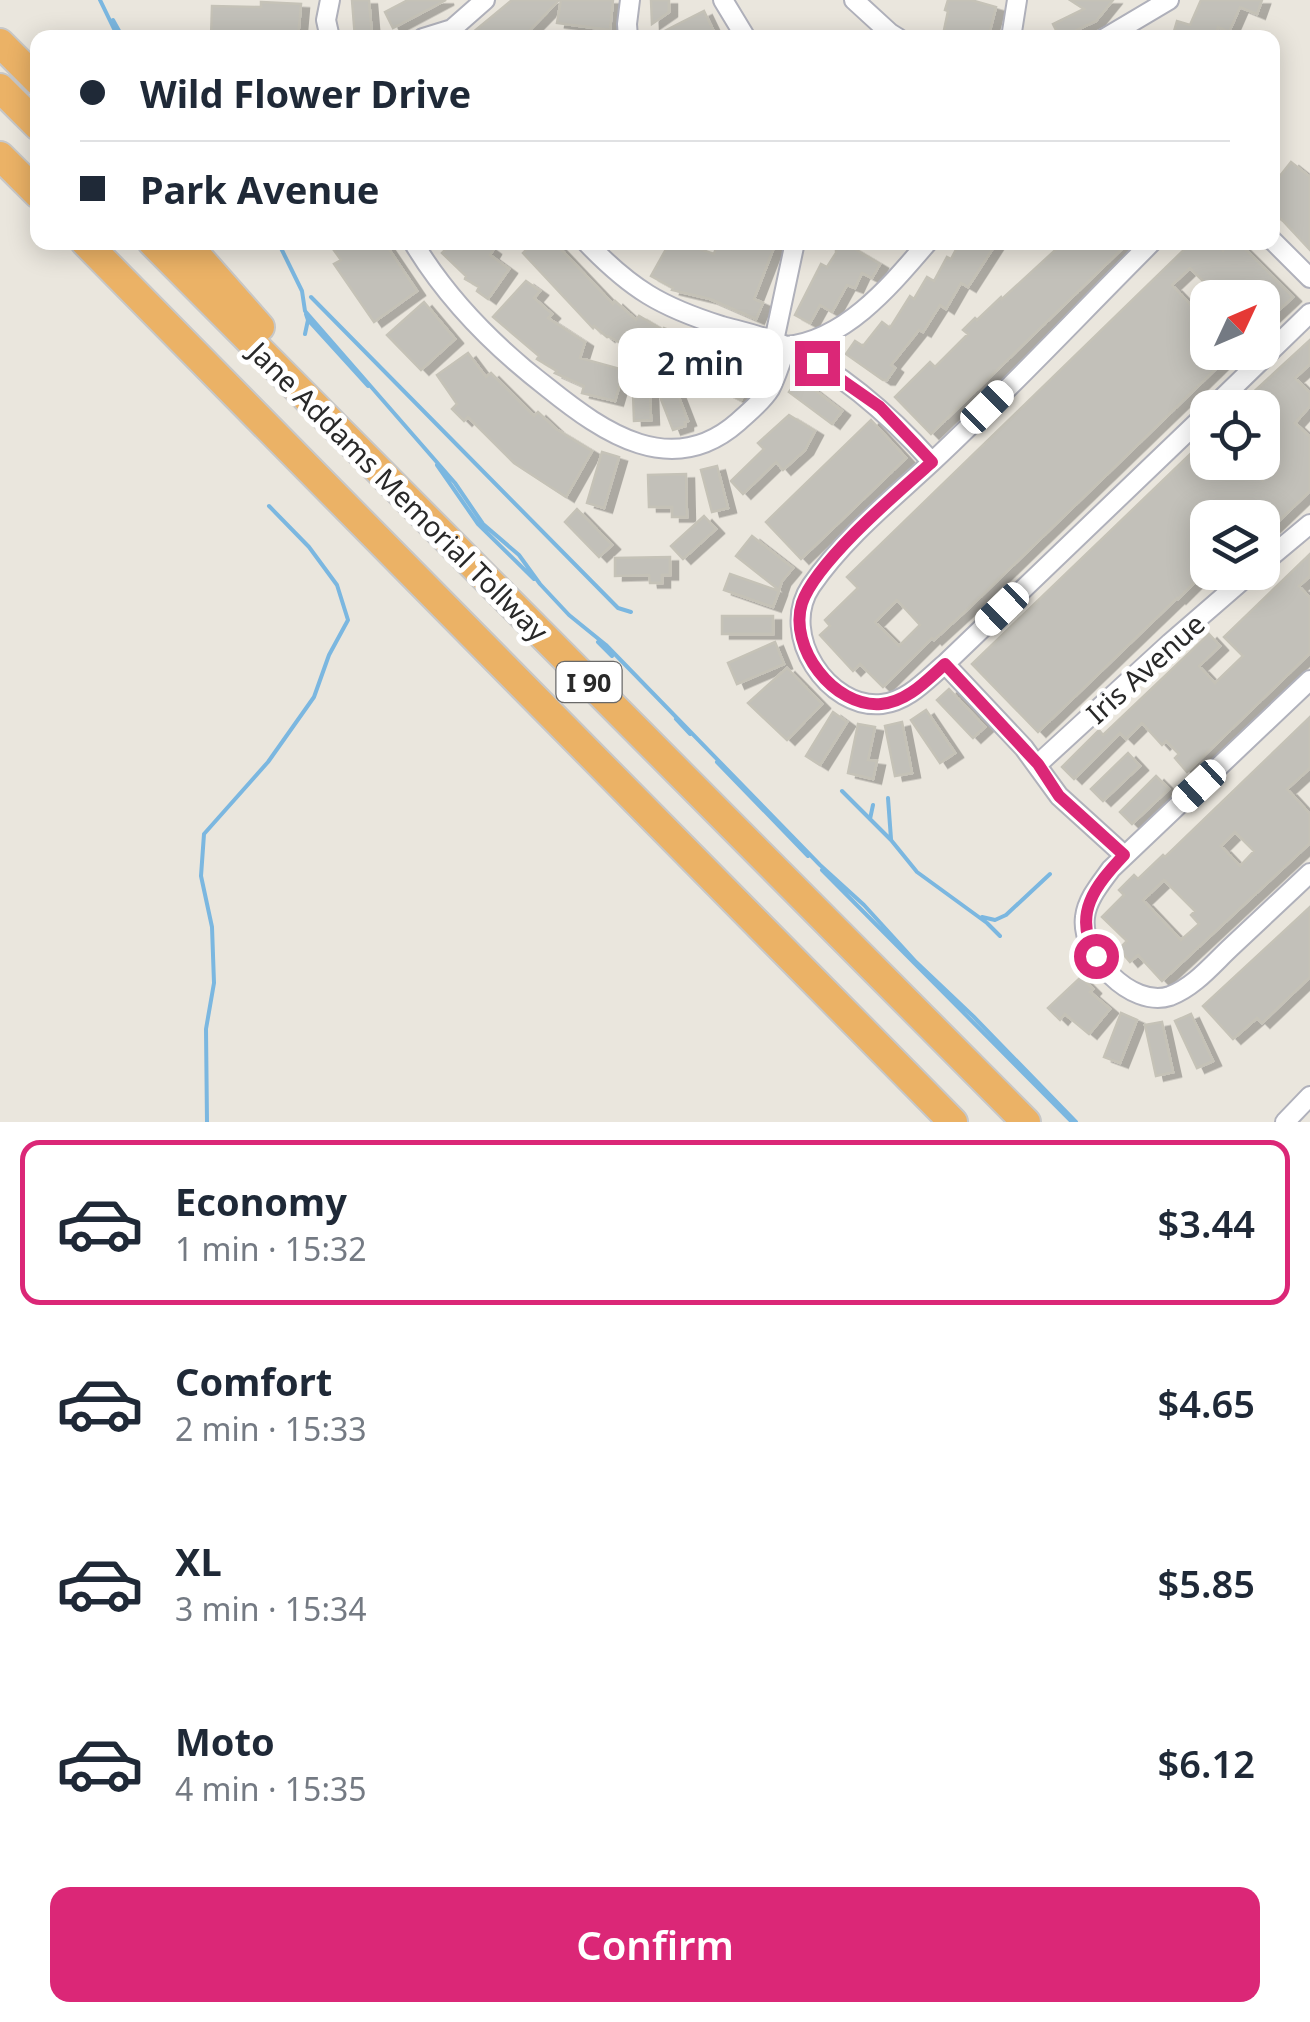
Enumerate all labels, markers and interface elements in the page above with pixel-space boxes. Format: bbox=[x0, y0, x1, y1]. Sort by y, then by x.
text: Wild Flower Drive bbox=[140, 67, 471, 119]
text: Park Avenue bbox=[140, 163, 380, 215]
north arrow bbox=[1190, 280, 1280, 370]
map controls bbox=[1190, 280, 1280, 590]
callout: 2 min bbox=[617, 328, 782, 398]
street label: Jane Addams Memorial Tollway bbox=[239, 331, 558, 650]
text: 2 min bbox=[657, 341, 744, 384]
route end bbox=[795, 341, 840, 386]
car bbox=[955, 375, 1019, 439]
button: locate bbox=[1190, 390, 1280, 480]
button: layers bbox=[1190, 500, 1280, 590]
car bbox=[970, 577, 1034, 641]
street label: Iris Avenue bbox=[1078, 605, 1212, 731]
road number: I 90 bbox=[556, 662, 622, 702]
car bbox=[1167, 755, 1231, 817]
route start bbox=[1074, 934, 1119, 979]
text: Economy bbox=[175, 1175, 347, 1227]
icon: car bbox=[55, 1178, 145, 1268]
text: $3.44 bbox=[1158, 1197, 1255, 1249]
text: 1 min · 15:32 bbox=[175, 1227, 367, 1270]
text: Comfort bbox=[175, 1355, 332, 1407]
icon: car bbox=[55, 1358, 145, 1448]
text: $4.65 bbox=[1158, 1377, 1255, 1429]
text: 2 min · 15:33 bbox=[175, 1407, 367, 1450]
text: XL bbox=[175, 1535, 222, 1587]
icon: car bbox=[55, 1538, 145, 1628]
text: $5.85 bbox=[1158, 1557, 1255, 1609]
text: 3 min · 15:34 bbox=[175, 1587, 367, 1630]
text: Moto bbox=[175, 1715, 275, 1767]
icon: car bbox=[55, 1718, 145, 1808]
text: $6.12 bbox=[1158, 1737, 1255, 1789]
text: 4 min · 15:35 bbox=[175, 1767, 367, 1810]
button: Confirm bbox=[50, 1887, 1260, 2002]

